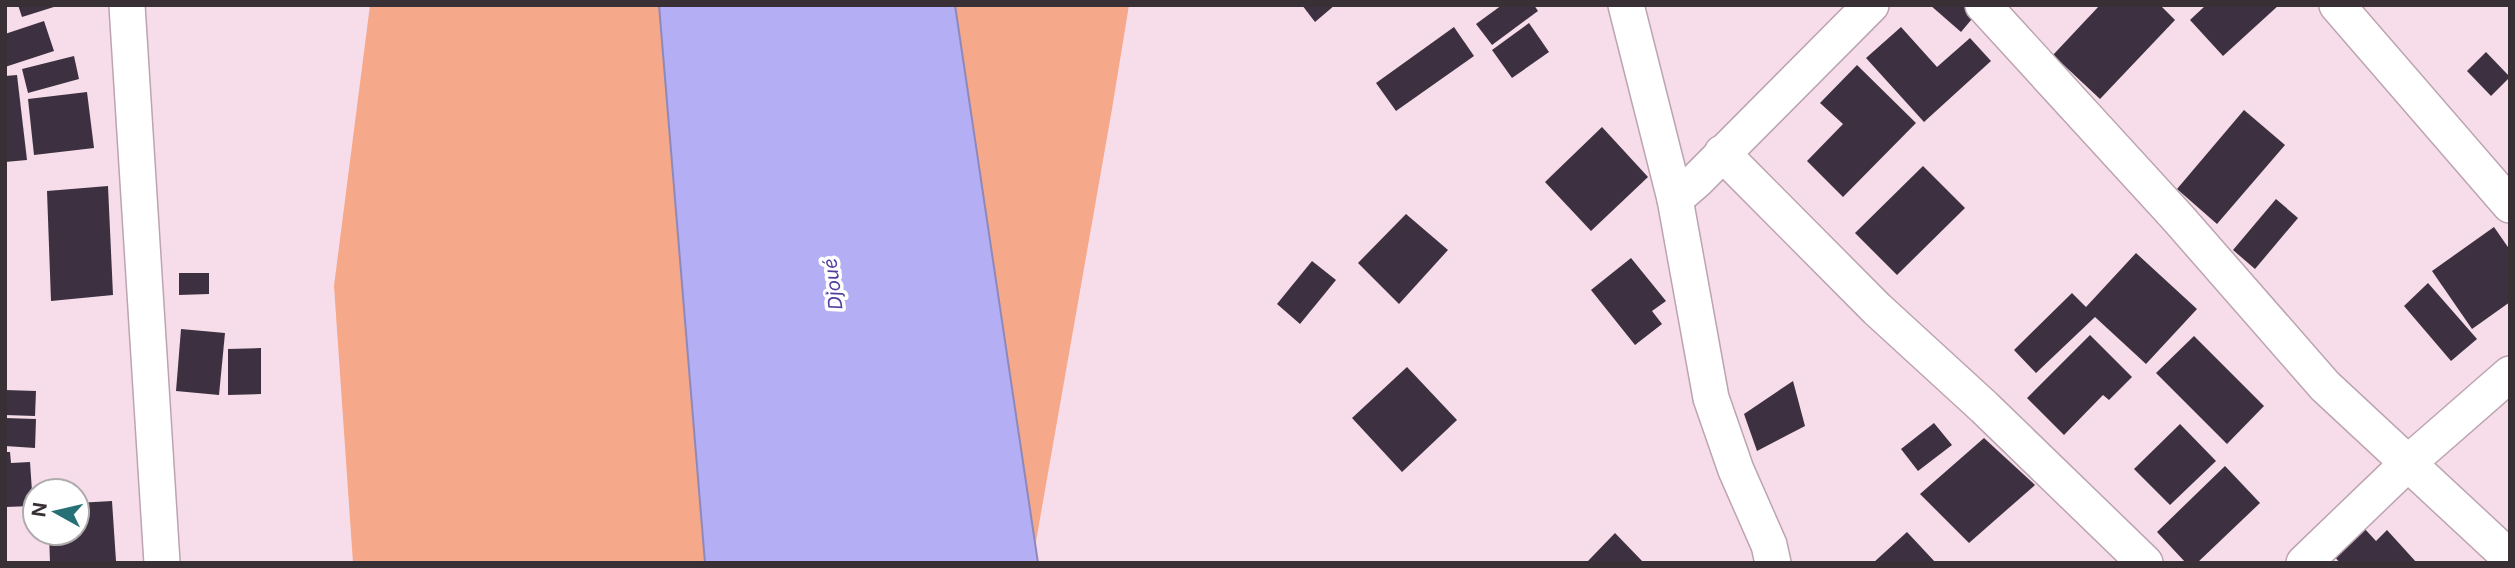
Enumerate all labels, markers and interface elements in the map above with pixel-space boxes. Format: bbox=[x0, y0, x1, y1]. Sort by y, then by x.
water label: Djoué bbox=[818, 257, 848, 311]
north arrow bbox=[21, 477, 91, 547]
text: N bbox=[27, 501, 52, 518]

